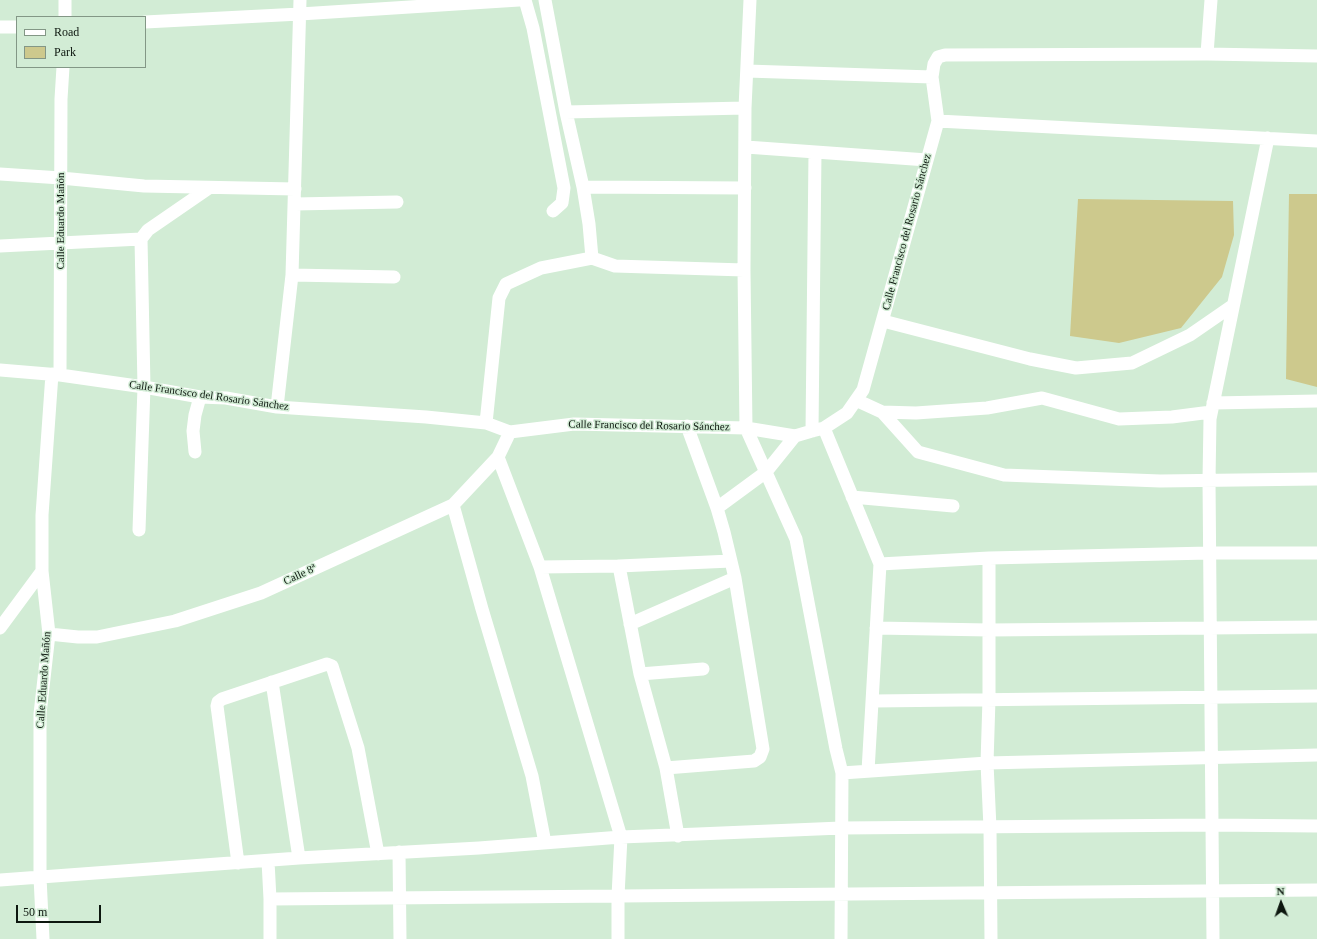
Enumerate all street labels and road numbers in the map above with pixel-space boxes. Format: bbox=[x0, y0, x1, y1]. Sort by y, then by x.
street label: Calle Francisco del Rosario Sánchez bbox=[880, 152, 934, 312]
street label: Calle Eduardo Mañón bbox=[54, 172, 68, 270]
street label: Calle Francisco del Rosario Sánchez bbox=[128, 378, 290, 414]
street label: Calle Francisco del Rosario Sánchez bbox=[568, 418, 730, 434]
street label: Calle 8ª bbox=[282, 562, 318, 588]
street label: Calle Eduardo Mañón bbox=[34, 631, 54, 729]

